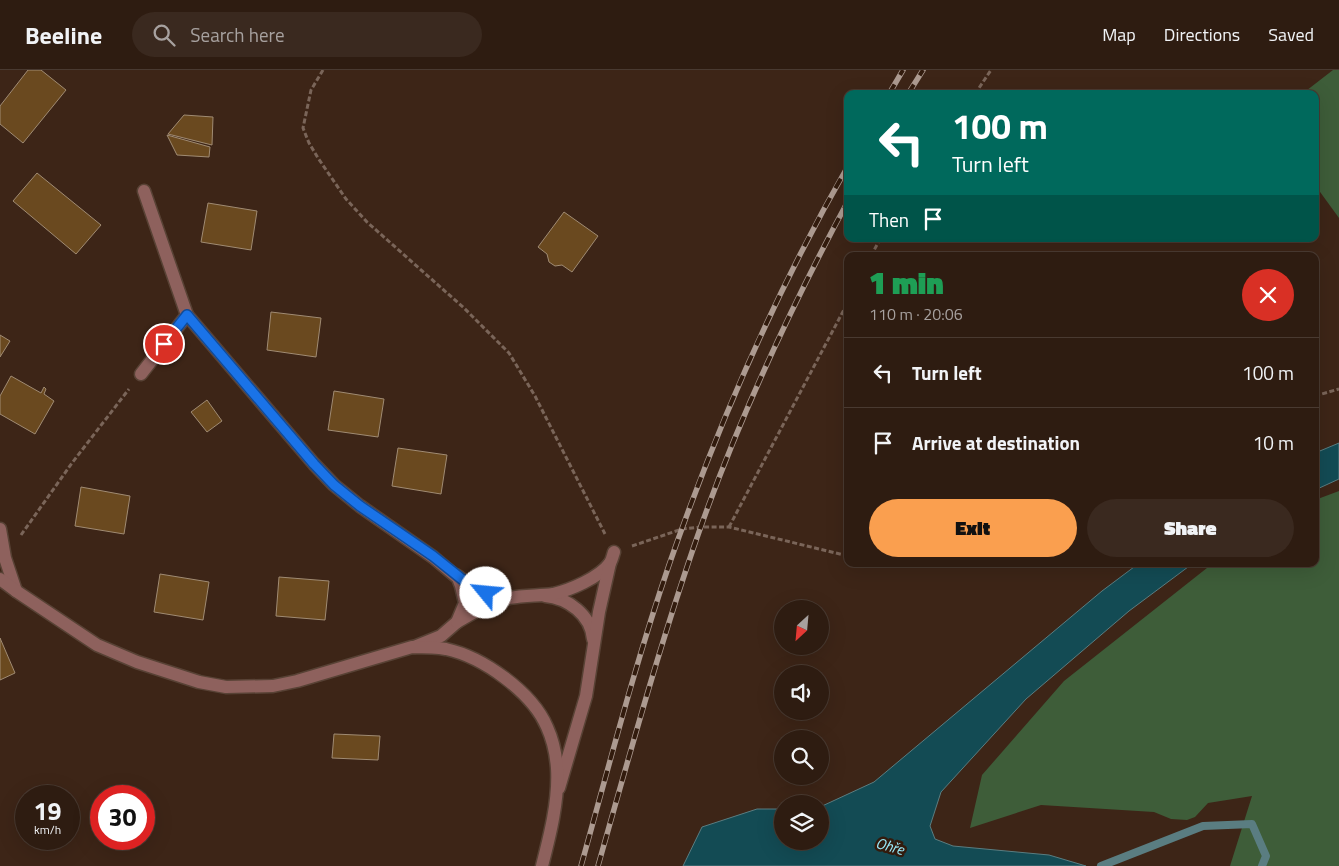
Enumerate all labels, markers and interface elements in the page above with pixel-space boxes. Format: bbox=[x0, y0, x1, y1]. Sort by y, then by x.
search box bbox=[132, 12, 482, 57]
text: Beeline bbox=[25, 17, 102, 53]
text: Search here bbox=[190, 20, 285, 49]
icon: search bbox=[150, 21, 178, 49]
text: Map bbox=[1102, 21, 1136, 48]
text: Directions bbox=[1164, 21, 1240, 48]
text: Saved bbox=[1268, 21, 1314, 48]
text: 100 m bbox=[952, 99, 1048, 153]
icon: left bbox=[869, 110, 934, 175]
text: Turn left bbox=[952, 147, 1029, 181]
text: Then bbox=[869, 205, 909, 234]
icon: arrive bbox=[919, 205, 947, 233]
text: 1 min bbox=[869, 260, 944, 306]
button: close bbox=[1242, 269, 1294, 321]
text: 110 m · 20:06 bbox=[869, 302, 963, 326]
pin bbox=[143, 323, 185, 365]
icon: arrive bbox=[150, 330, 178, 358]
text: Turn left bbox=[912, 358, 982, 387]
text: 100 m bbox=[1242, 358, 1294, 387]
icon: left bbox=[869, 359, 897, 387]
text: Arrive at destination bbox=[912, 428, 1080, 457]
text: 10 m bbox=[1253, 428, 1294, 457]
icon: arrive bbox=[869, 429, 897, 457]
button: Exit bbox=[869, 499, 1077, 557]
button: Share bbox=[1087, 499, 1294, 557]
position arrow bbox=[459, 566, 511, 618]
north arrow bbox=[774, 600, 829, 655]
map controls bbox=[774, 600, 829, 850]
button: sound bbox=[774, 665, 829, 720]
button: search bbox=[774, 730, 829, 785]
speed limit sign: 30 bbox=[90, 785, 155, 850]
text: 19 bbox=[33, 792, 62, 830]
button: layers bbox=[774, 795, 829, 850]
text: km/h bbox=[34, 820, 61, 839]
water label: Ohře bbox=[873, 831, 908, 861]

